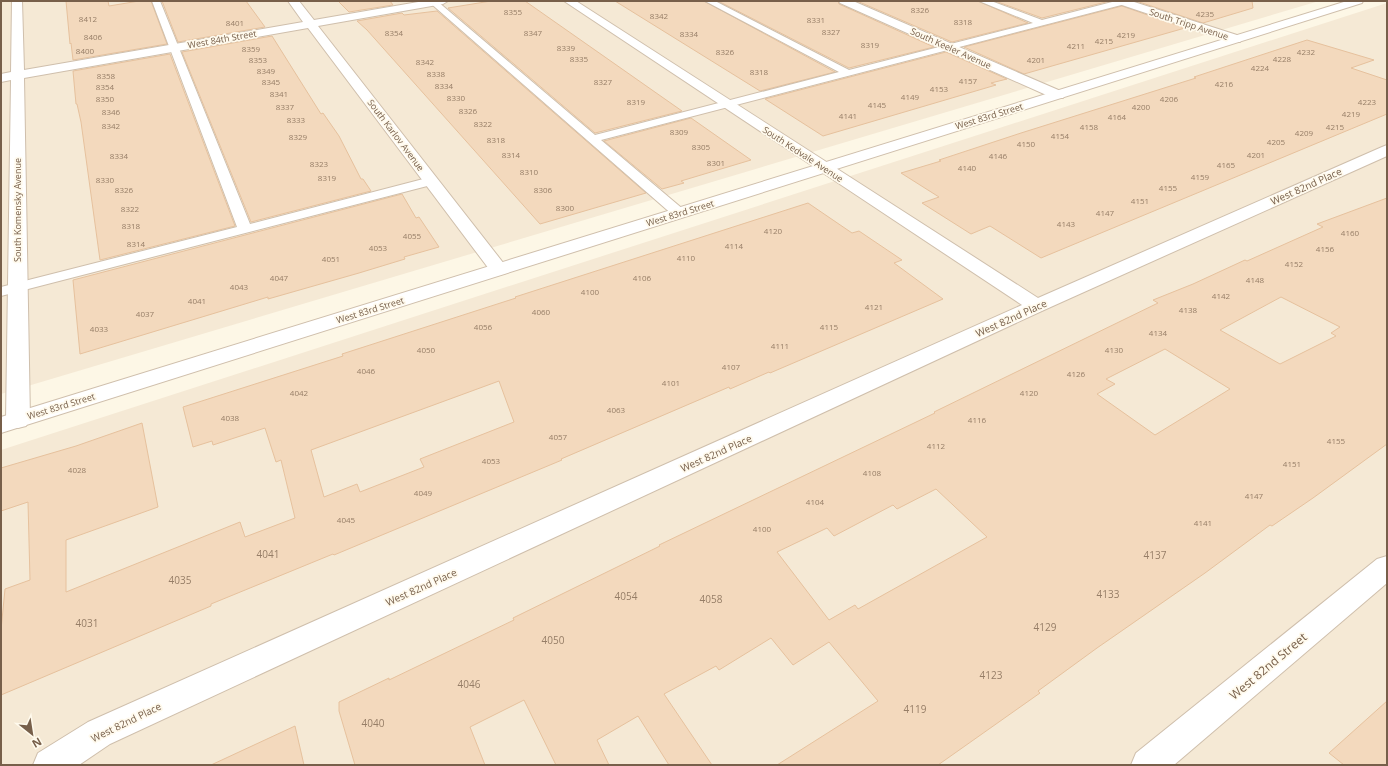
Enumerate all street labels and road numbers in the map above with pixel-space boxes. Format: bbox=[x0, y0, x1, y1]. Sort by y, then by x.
street label: South Tripp Avenue bbox=[1148, 5, 1230, 43]
street label: South Keeler Avenue bbox=[909, 24, 993, 72]
street label: West 84th Street bbox=[187, 27, 257, 51]
street label: South Karlov Avenue bbox=[365, 96, 427, 174]
street label: West 83rd Street bbox=[954, 100, 1024, 132]
street label: South Kedvale Avenue bbox=[760, 123, 846, 185]
street label: South Komensky Avenue bbox=[11, 158, 24, 262]
street label: West 82nd Place bbox=[1268, 164, 1344, 208]
street label: West 83rd Street bbox=[645, 197, 715, 229]
street label: West 83rd Street bbox=[335, 294, 405, 326]
street label: West 82nd Place bbox=[973, 296, 1049, 340]
street label: West 83rd Street bbox=[26, 390, 96, 422]
street label: West 82nd Place bbox=[678, 431, 754, 475]
street label: West 82nd Place bbox=[383, 565, 459, 609]
street label: West 82nd Street bbox=[1226, 629, 1310, 703]
street label: West 82nd Place bbox=[89, 699, 164, 745]

